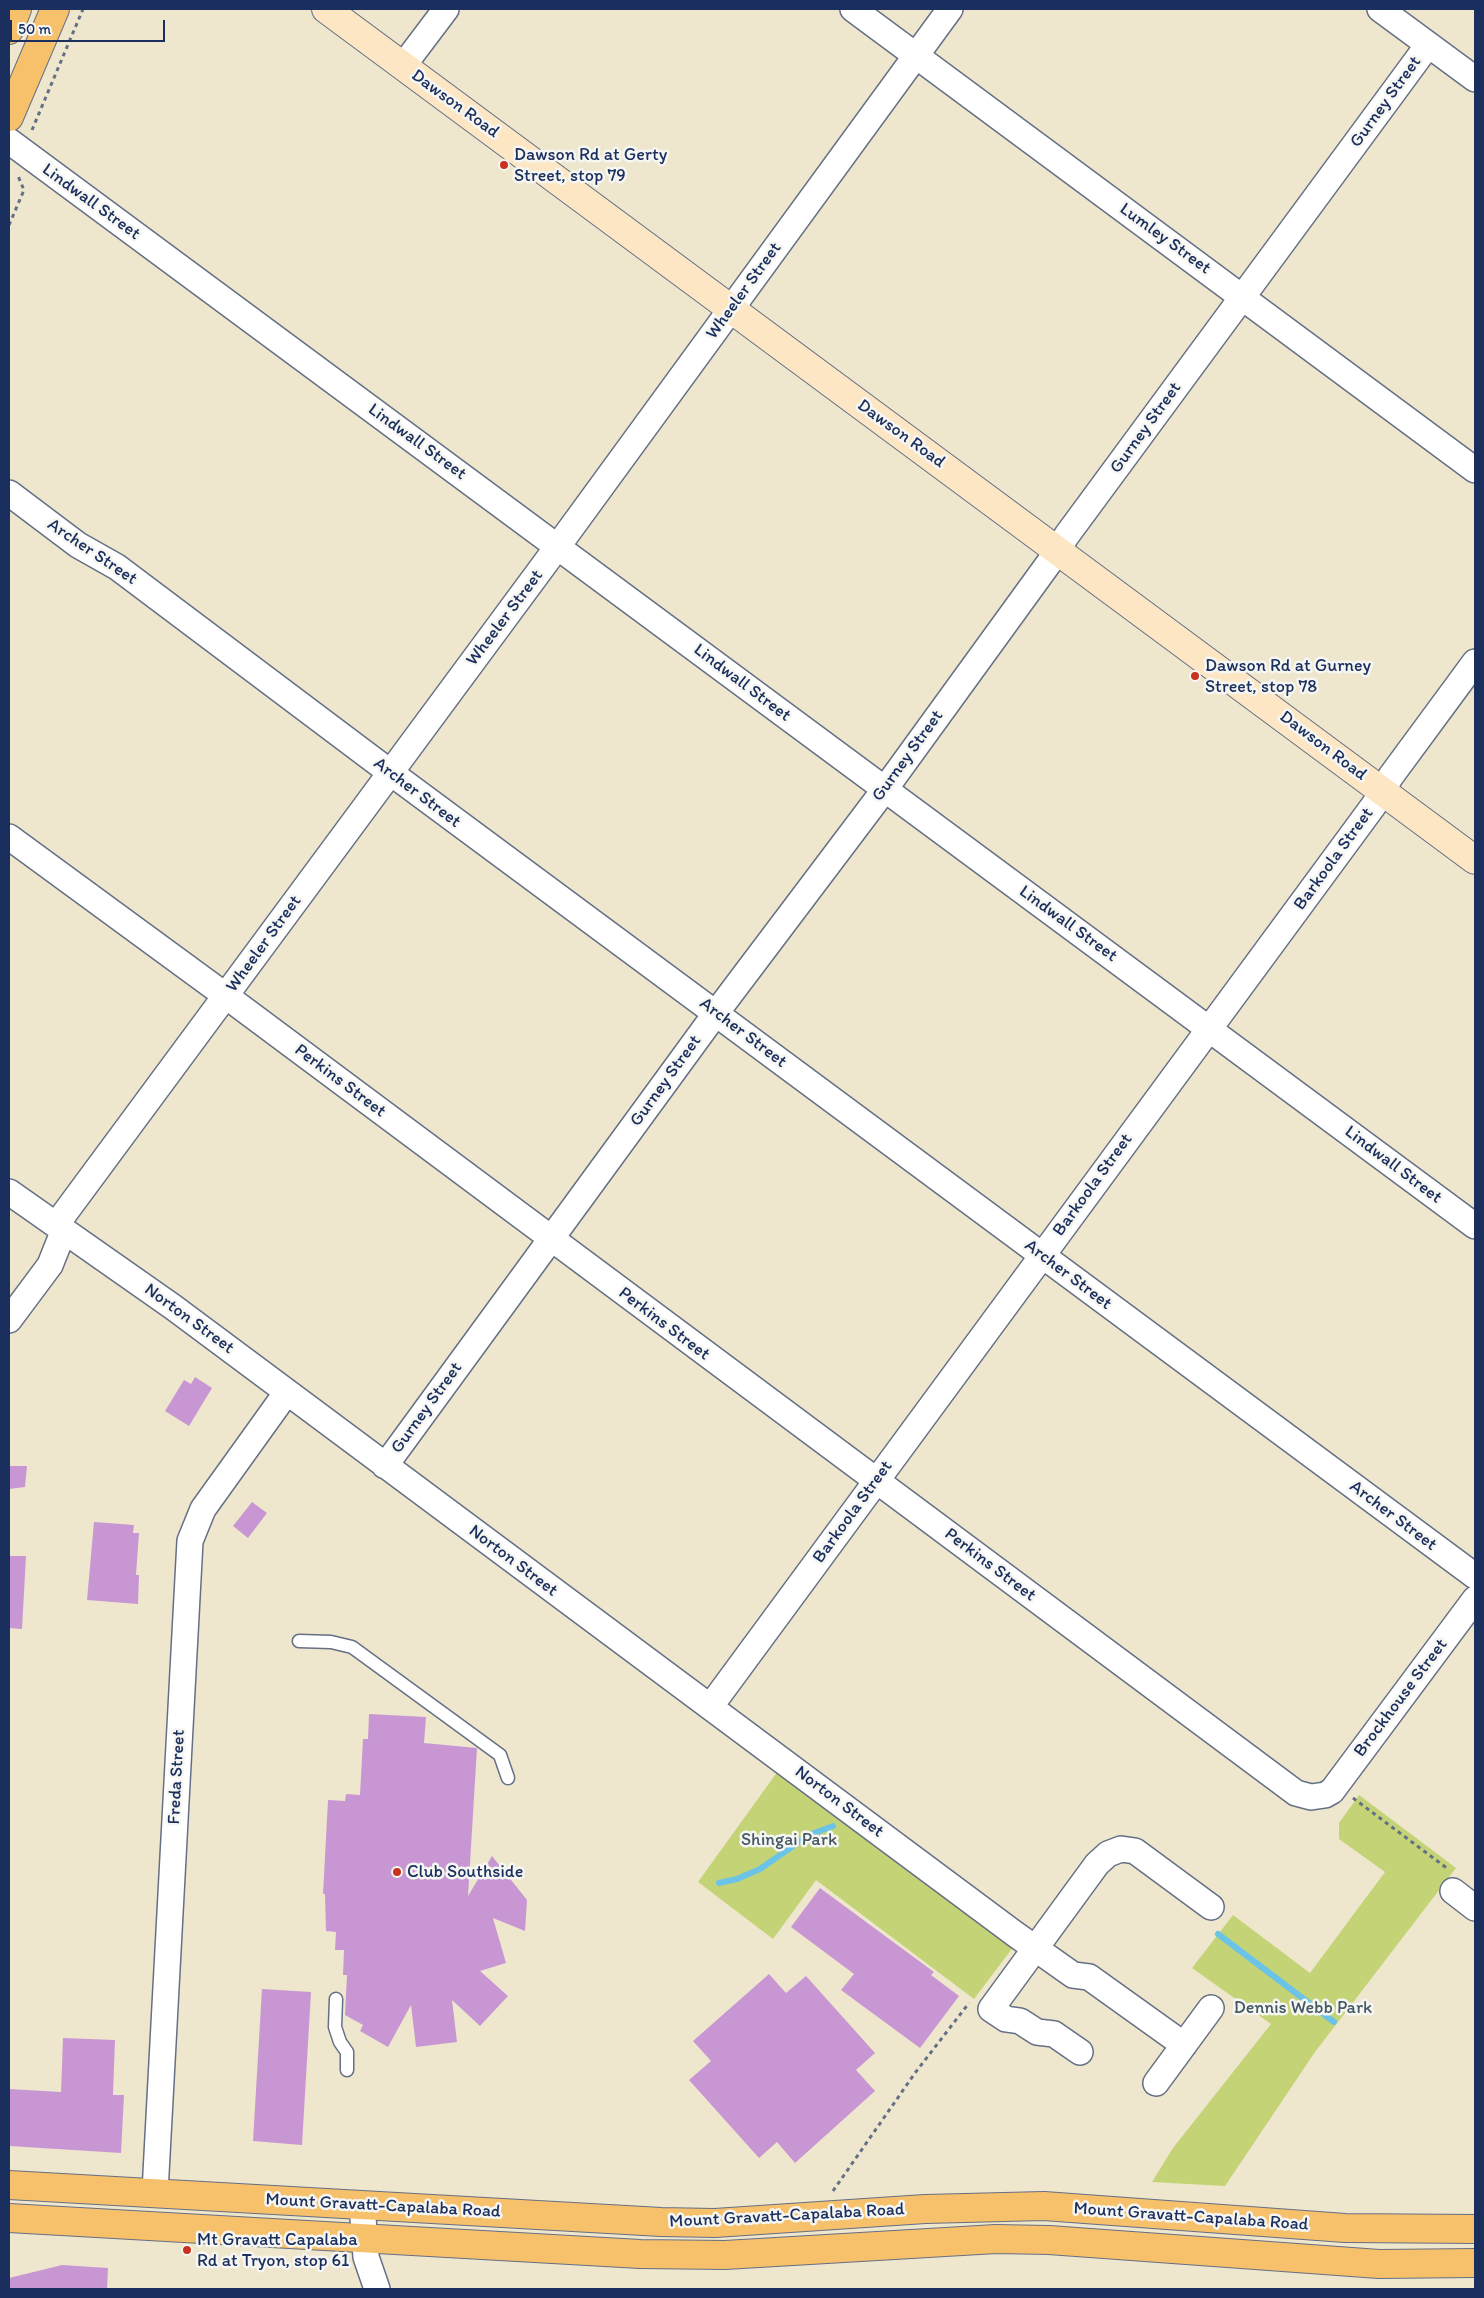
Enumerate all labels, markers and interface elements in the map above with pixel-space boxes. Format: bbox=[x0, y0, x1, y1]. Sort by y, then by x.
scale bar bbox=[12, 10, 168, 42]
text: 50 m bbox=[18, 20, 51, 38]
street label: Gurney Street bbox=[1346, 52, 1426, 152]
street label: Dawson Road bbox=[407, 65, 503, 143]
place label: Dawson Rd at Gerty Street, stop 79 bbox=[514, 144, 667, 186]
street label: Lindwall Street bbox=[38, 159, 144, 245]
marker: Dawson Rd at Gerty Street, stop 79 bbox=[498, 159, 510, 171]
street label: Lumley Street bbox=[1115, 199, 1215, 279]
street label: Wheeler Street bbox=[702, 238, 786, 344]
street label: Gurney Street bbox=[1106, 378, 1186, 478]
street label: Dawson Road bbox=[853, 395, 949, 473]
street label: Lindwall Street bbox=[364, 399, 470, 485]
street label: Archer Street bbox=[43, 514, 141, 590]
street label: Wheeler Street bbox=[462, 566, 548, 670]
street label: Lindwall Street bbox=[689, 639, 795, 727]
place label: Dawson Rd at Gurney Street, stop 78 bbox=[1205, 655, 1371, 698]
marker: Dawson Rd at Gurney Street, stop 78 bbox=[1189, 670, 1201, 682]
street label: Gurney Street bbox=[868, 706, 948, 806]
street label: Dawson Road bbox=[1275, 706, 1371, 786]
street label: Archer Street bbox=[369, 753, 465, 833]
street label: Barkoola Street bbox=[1289, 803, 1379, 915]
street label: Lindwall Street bbox=[1015, 881, 1121, 967]
street label: Wheeler Street bbox=[222, 891, 306, 997]
street label: Archer Street bbox=[695, 993, 791, 1073]
street label: Gurney Street bbox=[626, 1031, 706, 1131]
street label: Perkins Street bbox=[290, 1040, 390, 1122]
street label: Lindwall Street bbox=[1340, 1121, 1446, 1209]
street label: Barkoola Street bbox=[1048, 1129, 1138, 1241]
street label: Archer Street bbox=[1020, 1235, 1116, 1315]
street label: Norton Street bbox=[140, 1279, 238, 1359]
street label: Perkins Street bbox=[614, 1283, 714, 1365]
street label: Gurney Street bbox=[387, 1358, 467, 1458]
street label: Barkoola Street bbox=[808, 1456, 898, 1568]
street label: Archer Street bbox=[1345, 1476, 1441, 1556]
street label: Norton Street bbox=[464, 1520, 562, 1602]
street label: Perkins Street bbox=[940, 1524, 1040, 1606]
street label: Brockhouse Street bbox=[1349, 1635, 1453, 1761]
street label: Freda Street bbox=[164, 1729, 190, 1825]
street label: Norton Street bbox=[790, 1761, 888, 1843]
park label: Shingai Park bbox=[741, 1829, 837, 1851]
place label: Club Southside bbox=[407, 1861, 523, 1883]
marker: Club Southside bbox=[391, 1866, 403, 1878]
park label: Dennis Webb Park bbox=[1234, 1997, 1372, 2019]
street label: Mount Gravatt-Capalaba Road bbox=[265, 2189, 501, 2223]
street label: Mount Gravatt-Capalaba Road bbox=[1073, 2198, 1309, 2236]
street label: Mount Gravatt-Capalaba Road bbox=[669, 2199, 905, 2233]
place label: Mt Gravatt Capalaba Rd at Tryon, stop 61 bbox=[197, 2229, 358, 2272]
marker: Mt Gravatt Capalaba Rd at Tryon, stop 61 bbox=[181, 2244, 193, 2256]

